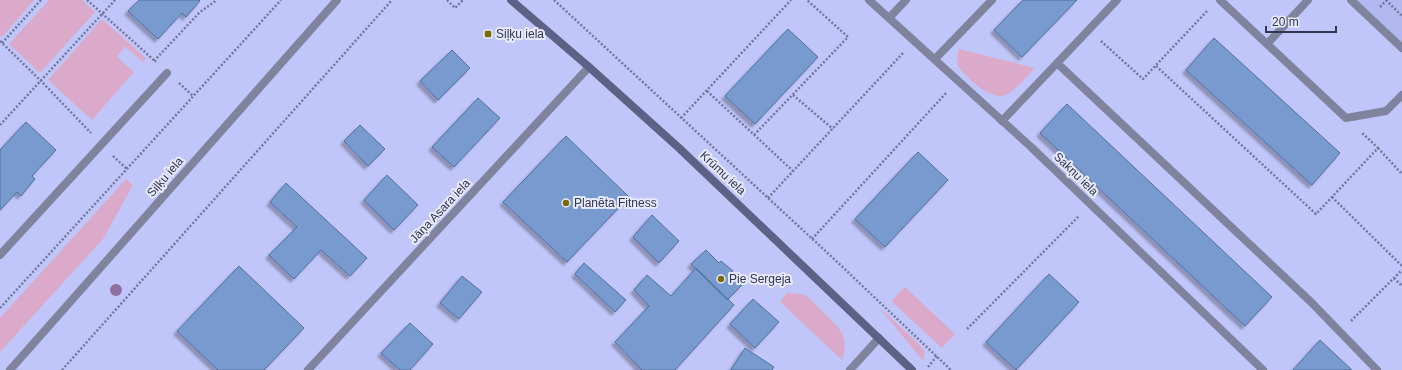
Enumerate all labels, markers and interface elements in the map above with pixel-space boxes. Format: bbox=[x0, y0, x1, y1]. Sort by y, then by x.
scale bar bbox=[1266, 8, 1336, 34]
text: 20 m bbox=[1272, 15, 1299, 29]
place label: Siļķu iela bbox=[496, 27, 544, 41]
marker: Siļķu iela bbox=[483, 29, 493, 39]
street label: Krūmu iela bbox=[697, 148, 749, 198]
street label: Sakņu iela bbox=[1051, 149, 1101, 199]
street label: Siļķu iela bbox=[144, 154, 186, 200]
street label: Jāņa Asara iela bbox=[407, 176, 473, 246]
place label: Planēta Fitness bbox=[574, 196, 657, 210]
marker: Planēta Fitness bbox=[561, 198, 571, 208]
place label: Pie Sergeja bbox=[729, 272, 791, 286]
marker: Pie Sergeja bbox=[716, 274, 726, 284]

